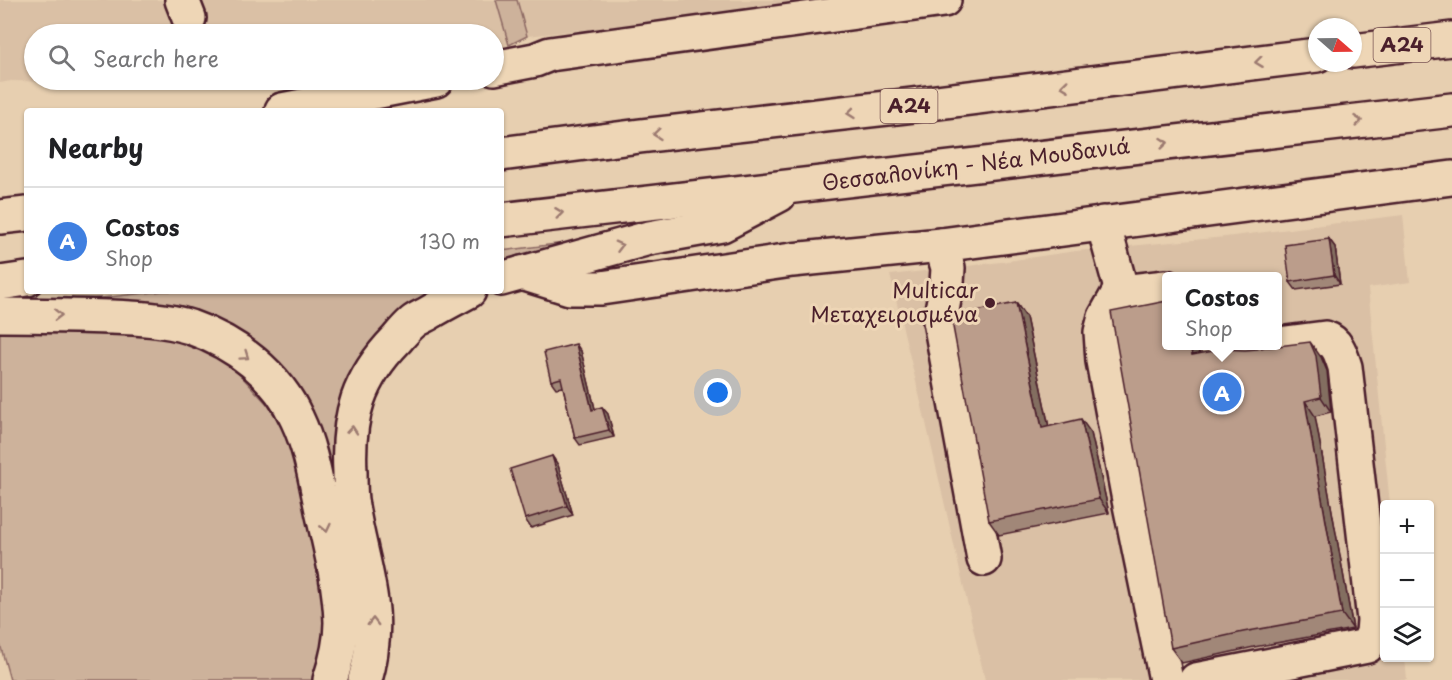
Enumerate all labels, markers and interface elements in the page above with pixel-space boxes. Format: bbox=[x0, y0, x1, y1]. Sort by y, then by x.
north arrow bbox=[1308, 18, 1362, 72]
search box bbox=[24, 24, 504, 90]
road number: Α24 bbox=[1374, 28, 1430, 62]
icon: search bbox=[45, 41, 78, 74]
text: Search here bbox=[93, 41, 219, 74]
one-way arrow bbox=[1254, 56, 1264, 68]
one-way arrow bbox=[1061, 80, 1070, 92]
road number: Α24 bbox=[880, 89, 938, 123]
one-way arrow bbox=[846, 106, 856, 118]
one-way arrow bbox=[1354, 115, 1363, 128]
one-way arrow bbox=[653, 127, 662, 140]
text: Nearby bbox=[48, 128, 143, 167]
street label: Θεσσαλονίκη - Νέα Μουδανιά bbox=[820, 128, 1132, 198]
one-way arrow bbox=[1160, 137, 1169, 150]
one-way arrow bbox=[555, 207, 564, 220]
text: Costos bbox=[105, 210, 179, 243]
text: A bbox=[60, 226, 75, 256]
text: 130 m bbox=[420, 226, 480, 256]
one-way arrow bbox=[613, 241, 624, 253]
text: Shop bbox=[105, 243, 153, 273]
popup bbox=[1162, 272, 1282, 350]
place label: Multicar Μεταχειρισμένα bbox=[810, 273, 979, 329]
text: Costos bbox=[1185, 280, 1259, 313]
marker: Multicar Μεταχειρισμένα bbox=[983, 296, 997, 310]
one-way arrow bbox=[54, 309, 63, 322]
text: Shop bbox=[1185, 313, 1233, 343]
one-way arrow bbox=[239, 349, 250, 360]
pin: A bbox=[1202, 370, 1242, 414]
your location bbox=[703, 378, 732, 407]
one-way arrow bbox=[345, 425, 358, 434]
map controls bbox=[1380, 500, 1434, 662]
button: + bbox=[1380, 500, 1434, 554]
one-way arrow bbox=[318, 522, 331, 532]
button: − bbox=[1380, 554, 1434, 608]
button: layers bbox=[1380, 608, 1434, 662]
one-way arrow bbox=[367, 618, 379, 627]

